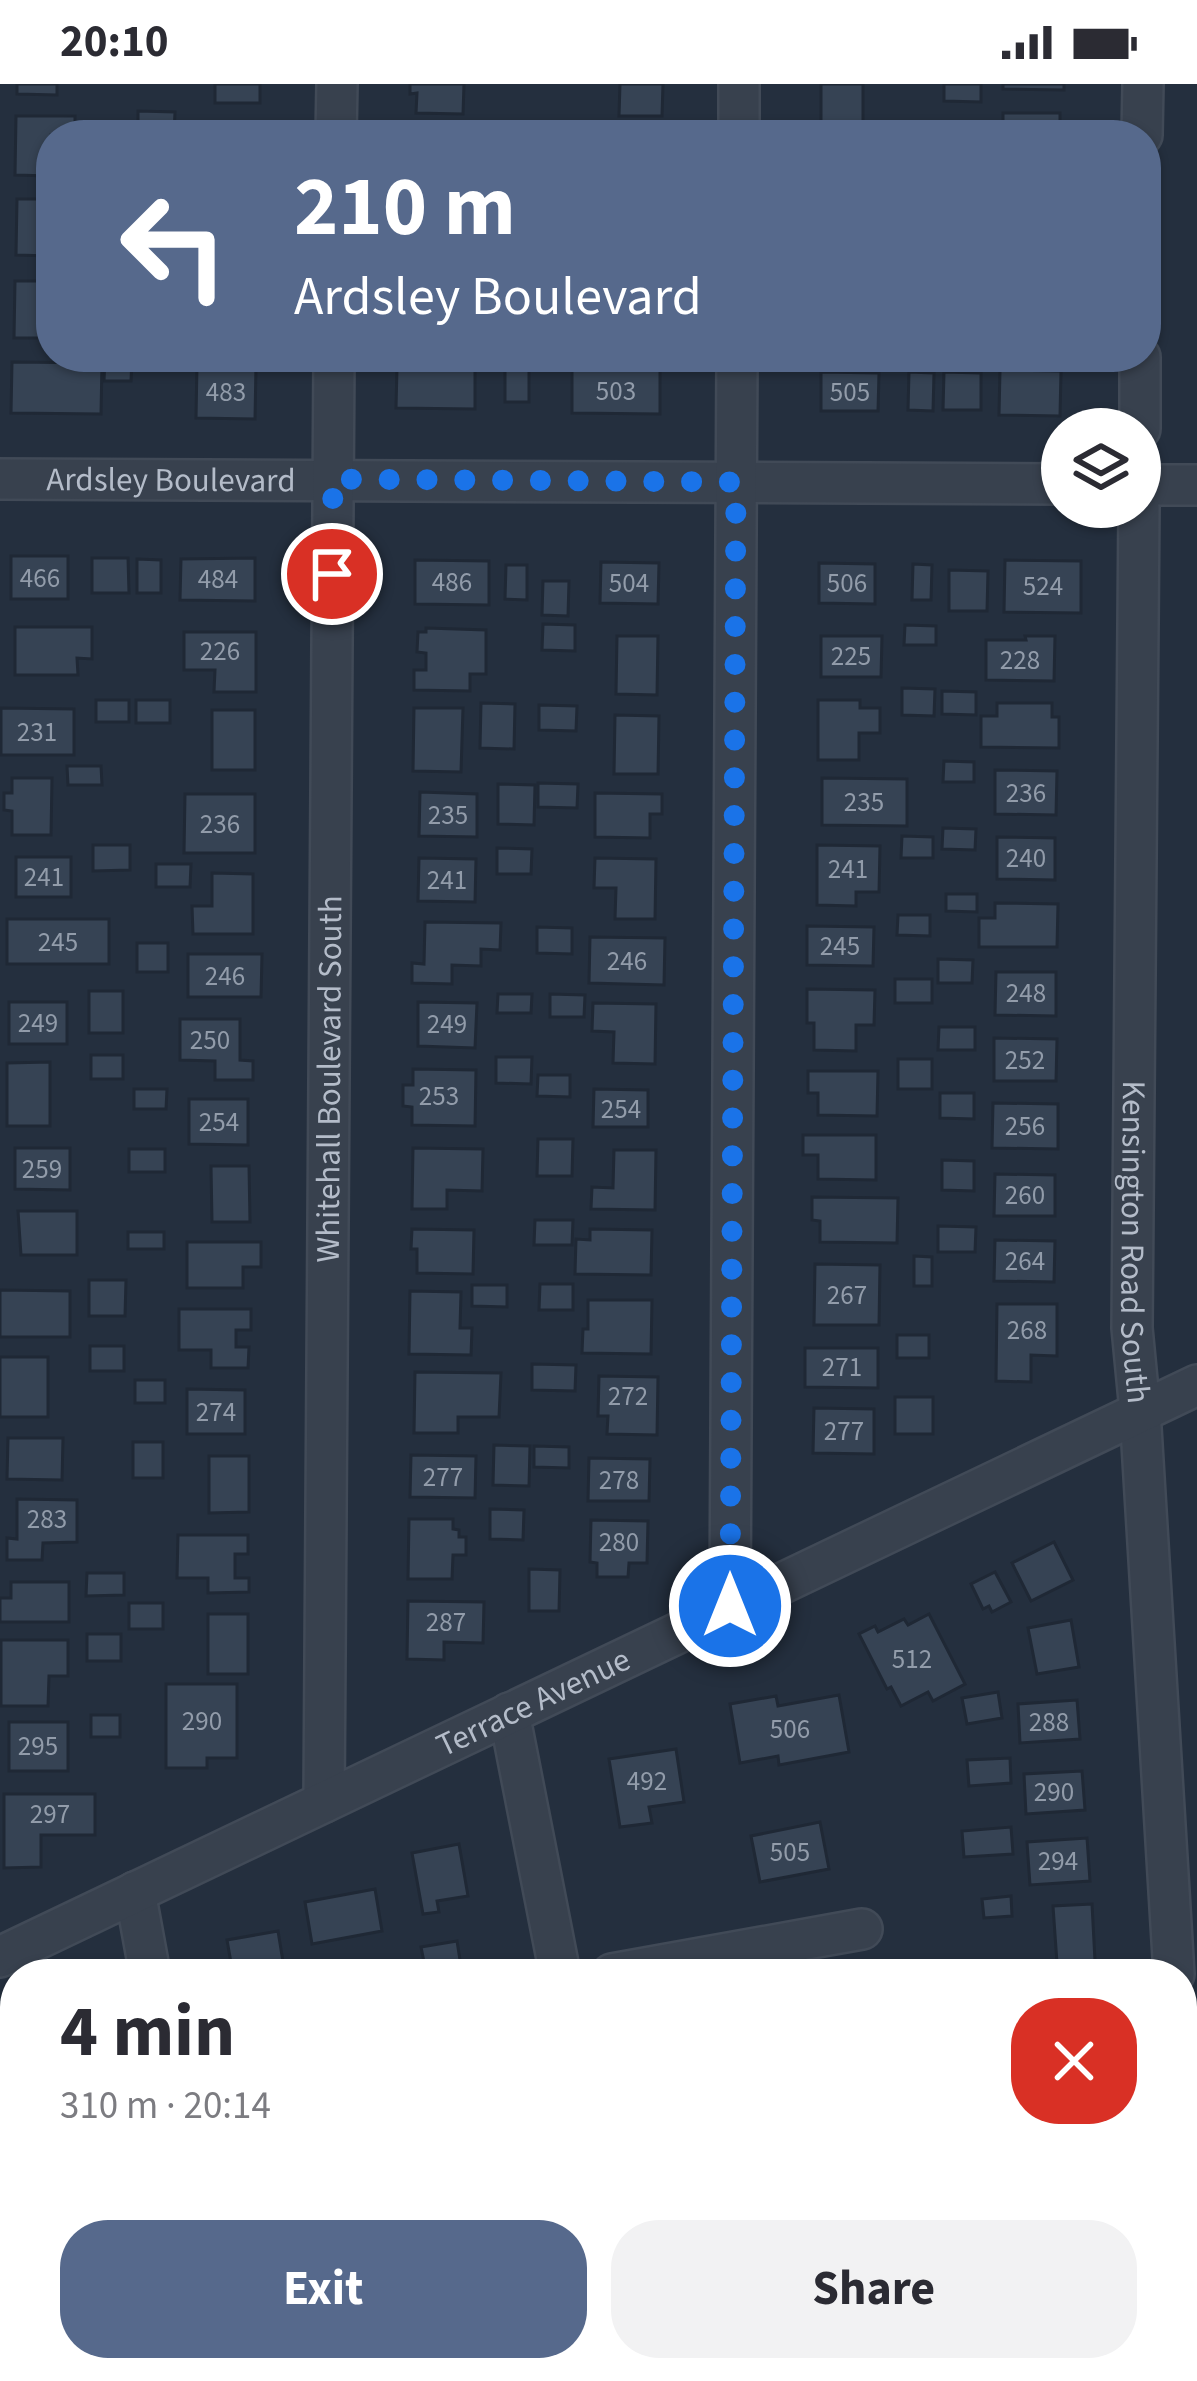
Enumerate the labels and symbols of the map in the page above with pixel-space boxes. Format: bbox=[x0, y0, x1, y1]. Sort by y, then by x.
house number: 503 bbox=[596, 372, 636, 411]
house number: 483 bbox=[206, 373, 246, 412]
house number: 505 bbox=[830, 373, 870, 412]
street label: Ardsley Boulevard bbox=[46, 456, 296, 504]
pin bbox=[281, 523, 383, 625]
house number: 466 bbox=[20, 559, 60, 598]
house number: 484 bbox=[198, 560, 238, 599]
house number: 486 bbox=[432, 563, 472, 602]
house number: 504 bbox=[609, 564, 649, 603]
house number: 506 bbox=[827, 564, 867, 603]
house number: 524 bbox=[1023, 567, 1063, 606]
house number: 226 bbox=[200, 632, 240, 671]
house number: 225 bbox=[831, 637, 871, 676]
house number: 228 bbox=[1000, 641, 1040, 680]
house number: 231 bbox=[17, 713, 57, 752]
house number: 236 bbox=[1006, 774, 1046, 813]
house number: 235 bbox=[844, 783, 884, 822]
house number: 235 bbox=[428, 796, 468, 835]
house number: 236 bbox=[200, 805, 240, 844]
house number: 240 bbox=[1006, 839, 1046, 878]
house number: 241 bbox=[828, 850, 868, 889]
house number: 241 bbox=[24, 858, 64, 897]
house number: 241 bbox=[427, 861, 467, 900]
street label: Whitehall Boulevard South bbox=[304, 895, 354, 1263]
house number: 245 bbox=[38, 923, 78, 962]
house number: 245 bbox=[820, 927, 860, 966]
house number: 246 bbox=[607, 942, 647, 981]
house number: 246 bbox=[205, 957, 245, 996]
house number: 248 bbox=[1006, 974, 1046, 1013]
house number: 249 bbox=[18, 1004, 58, 1043]
house number: 249 bbox=[427, 1005, 467, 1044]
house number: 250 bbox=[190, 1021, 230, 1060]
house number: 252 bbox=[1005, 1041, 1045, 1080]
house number: 253 bbox=[419, 1077, 459, 1116]
street label: Kensington Road South bbox=[1108, 1080, 1163, 1406]
house number: 254 bbox=[601, 1090, 641, 1129]
house number: 254 bbox=[199, 1103, 239, 1142]
house number: 256 bbox=[1005, 1107, 1045, 1146]
house number: 259 bbox=[22, 1150, 62, 1189]
house number: 260 bbox=[1005, 1176, 1045, 1215]
house number: 264 bbox=[1005, 1242, 1045, 1281]
house number: 267 bbox=[827, 1276, 867, 1315]
house number: 268 bbox=[1007, 1311, 1047, 1350]
house number: 271 bbox=[822, 1348, 862, 1387]
house number: 272 bbox=[608, 1377, 648, 1416]
house number: 274 bbox=[196, 1393, 236, 1432]
house number: 277 bbox=[824, 1412, 864, 1451]
house number: 277 bbox=[423, 1458, 463, 1497]
house number: 278 bbox=[599, 1461, 639, 1500]
house number: 283 bbox=[27, 1500, 67, 1539]
house number: 280 bbox=[599, 1523, 639, 1562]
position arrow bbox=[667, 1543, 793, 1669]
house number: 287 bbox=[426, 1603, 466, 1642]
street label: Terrace Avenue bbox=[428, 1636, 638, 1769]
house number: 512 bbox=[892, 1640, 932, 1679]
house number: 290 bbox=[182, 1702, 222, 1741]
house number: 288 bbox=[1029, 1703, 1069, 1742]
house number: 506 bbox=[770, 1710, 810, 1749]
house number: 295 bbox=[18, 1727, 58, 1766]
house number: 492 bbox=[627, 1762, 667, 1801]
house number: 290 bbox=[1034, 1773, 1074, 1812]
house number: 297 bbox=[30, 1795, 70, 1834]
house number: 505 bbox=[770, 1833, 810, 1872]
house number: 294 bbox=[1038, 1842, 1078, 1881]

